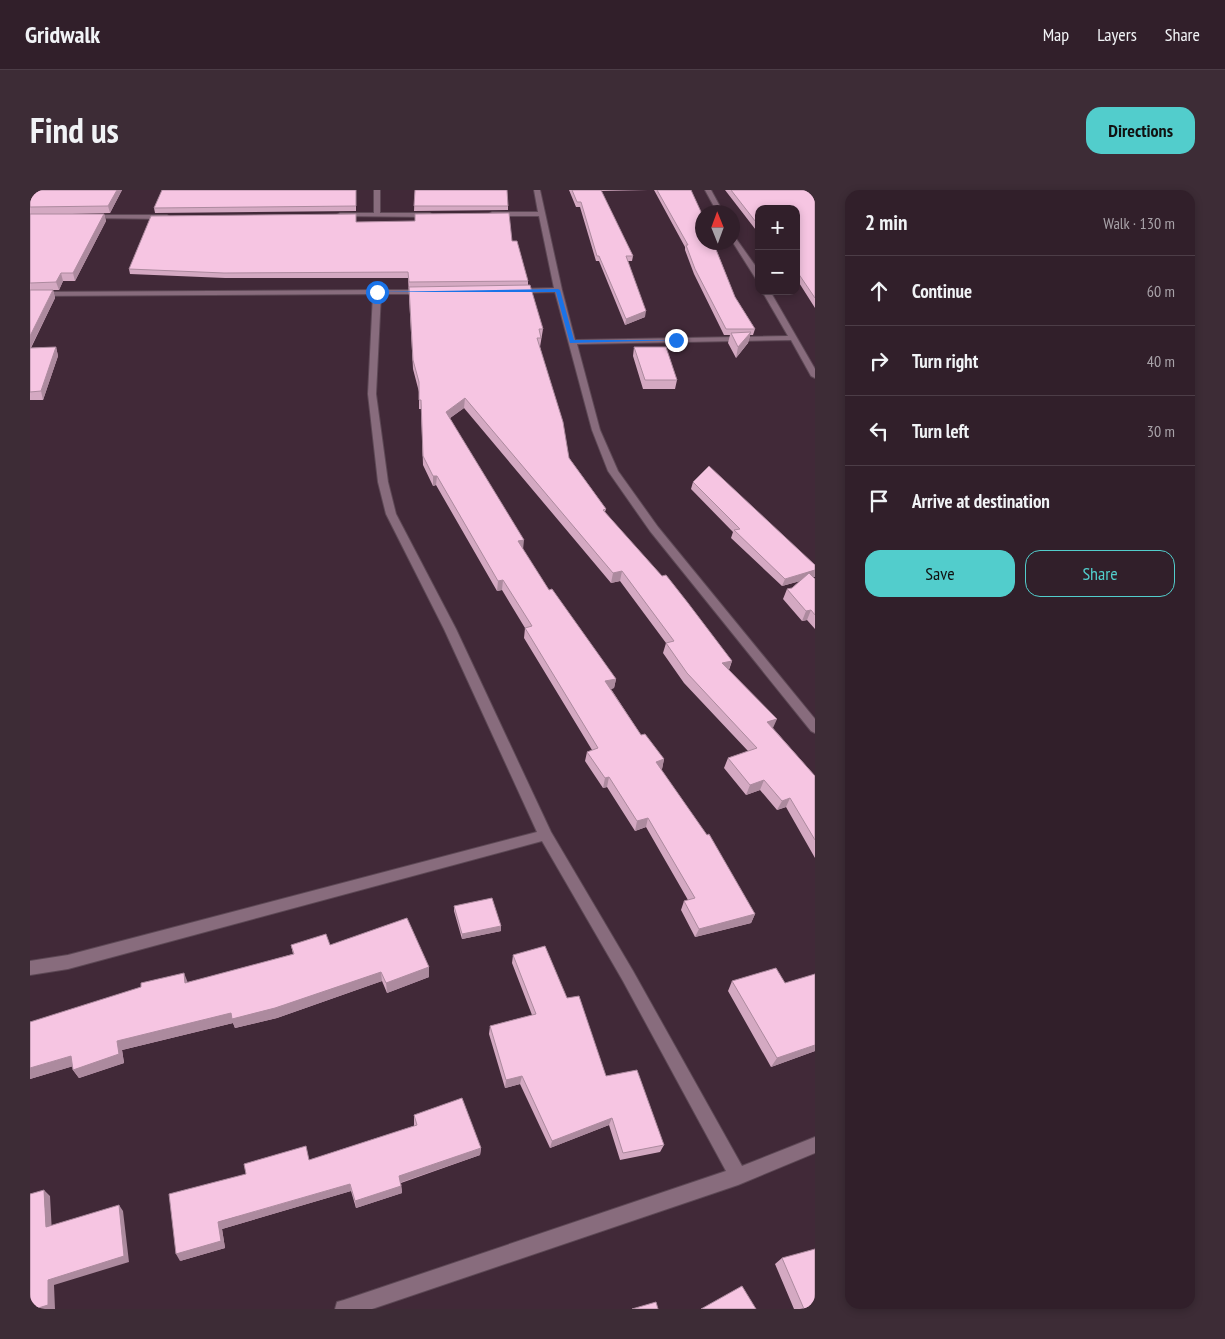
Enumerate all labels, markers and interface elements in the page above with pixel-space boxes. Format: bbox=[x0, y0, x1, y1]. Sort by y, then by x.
text: Gridwalk bbox=[25, 19, 100, 50]
text: Map bbox=[1043, 23, 1069, 46]
text: Layers bbox=[1097, 23, 1137, 46]
text: Share bbox=[1165, 23, 1200, 46]
text: Find us bbox=[30, 107, 119, 153]
button: Directions bbox=[1086, 107, 1195, 154]
north arrow bbox=[695, 205, 740, 250]
map controls bbox=[755, 205, 800, 295]
button: + bbox=[755, 205, 800, 250]
text: 2 min bbox=[865, 209, 907, 236]
text: Walk · 130 m bbox=[1103, 213, 1175, 233]
button: − bbox=[755, 250, 800, 295]
icon: ahead bbox=[865, 277, 893, 305]
text: Continue bbox=[912, 279, 972, 303]
route start bbox=[366, 281, 389, 304]
text: 60 m bbox=[1147, 281, 1175, 301]
route end bbox=[665, 329, 688, 352]
icon: right bbox=[865, 347, 893, 375]
text: Turn right bbox=[912, 349, 978, 373]
text: 40 m bbox=[1147, 351, 1175, 371]
icon: left bbox=[865, 417, 893, 445]
text: Turn left bbox=[912, 419, 969, 443]
text: 30 m bbox=[1147, 421, 1175, 441]
icon: arrive bbox=[865, 487, 893, 515]
text: Arrive at destination bbox=[912, 489, 1050, 513]
button: Save bbox=[865, 550, 1015, 597]
button: Share bbox=[1025, 550, 1175, 597]

